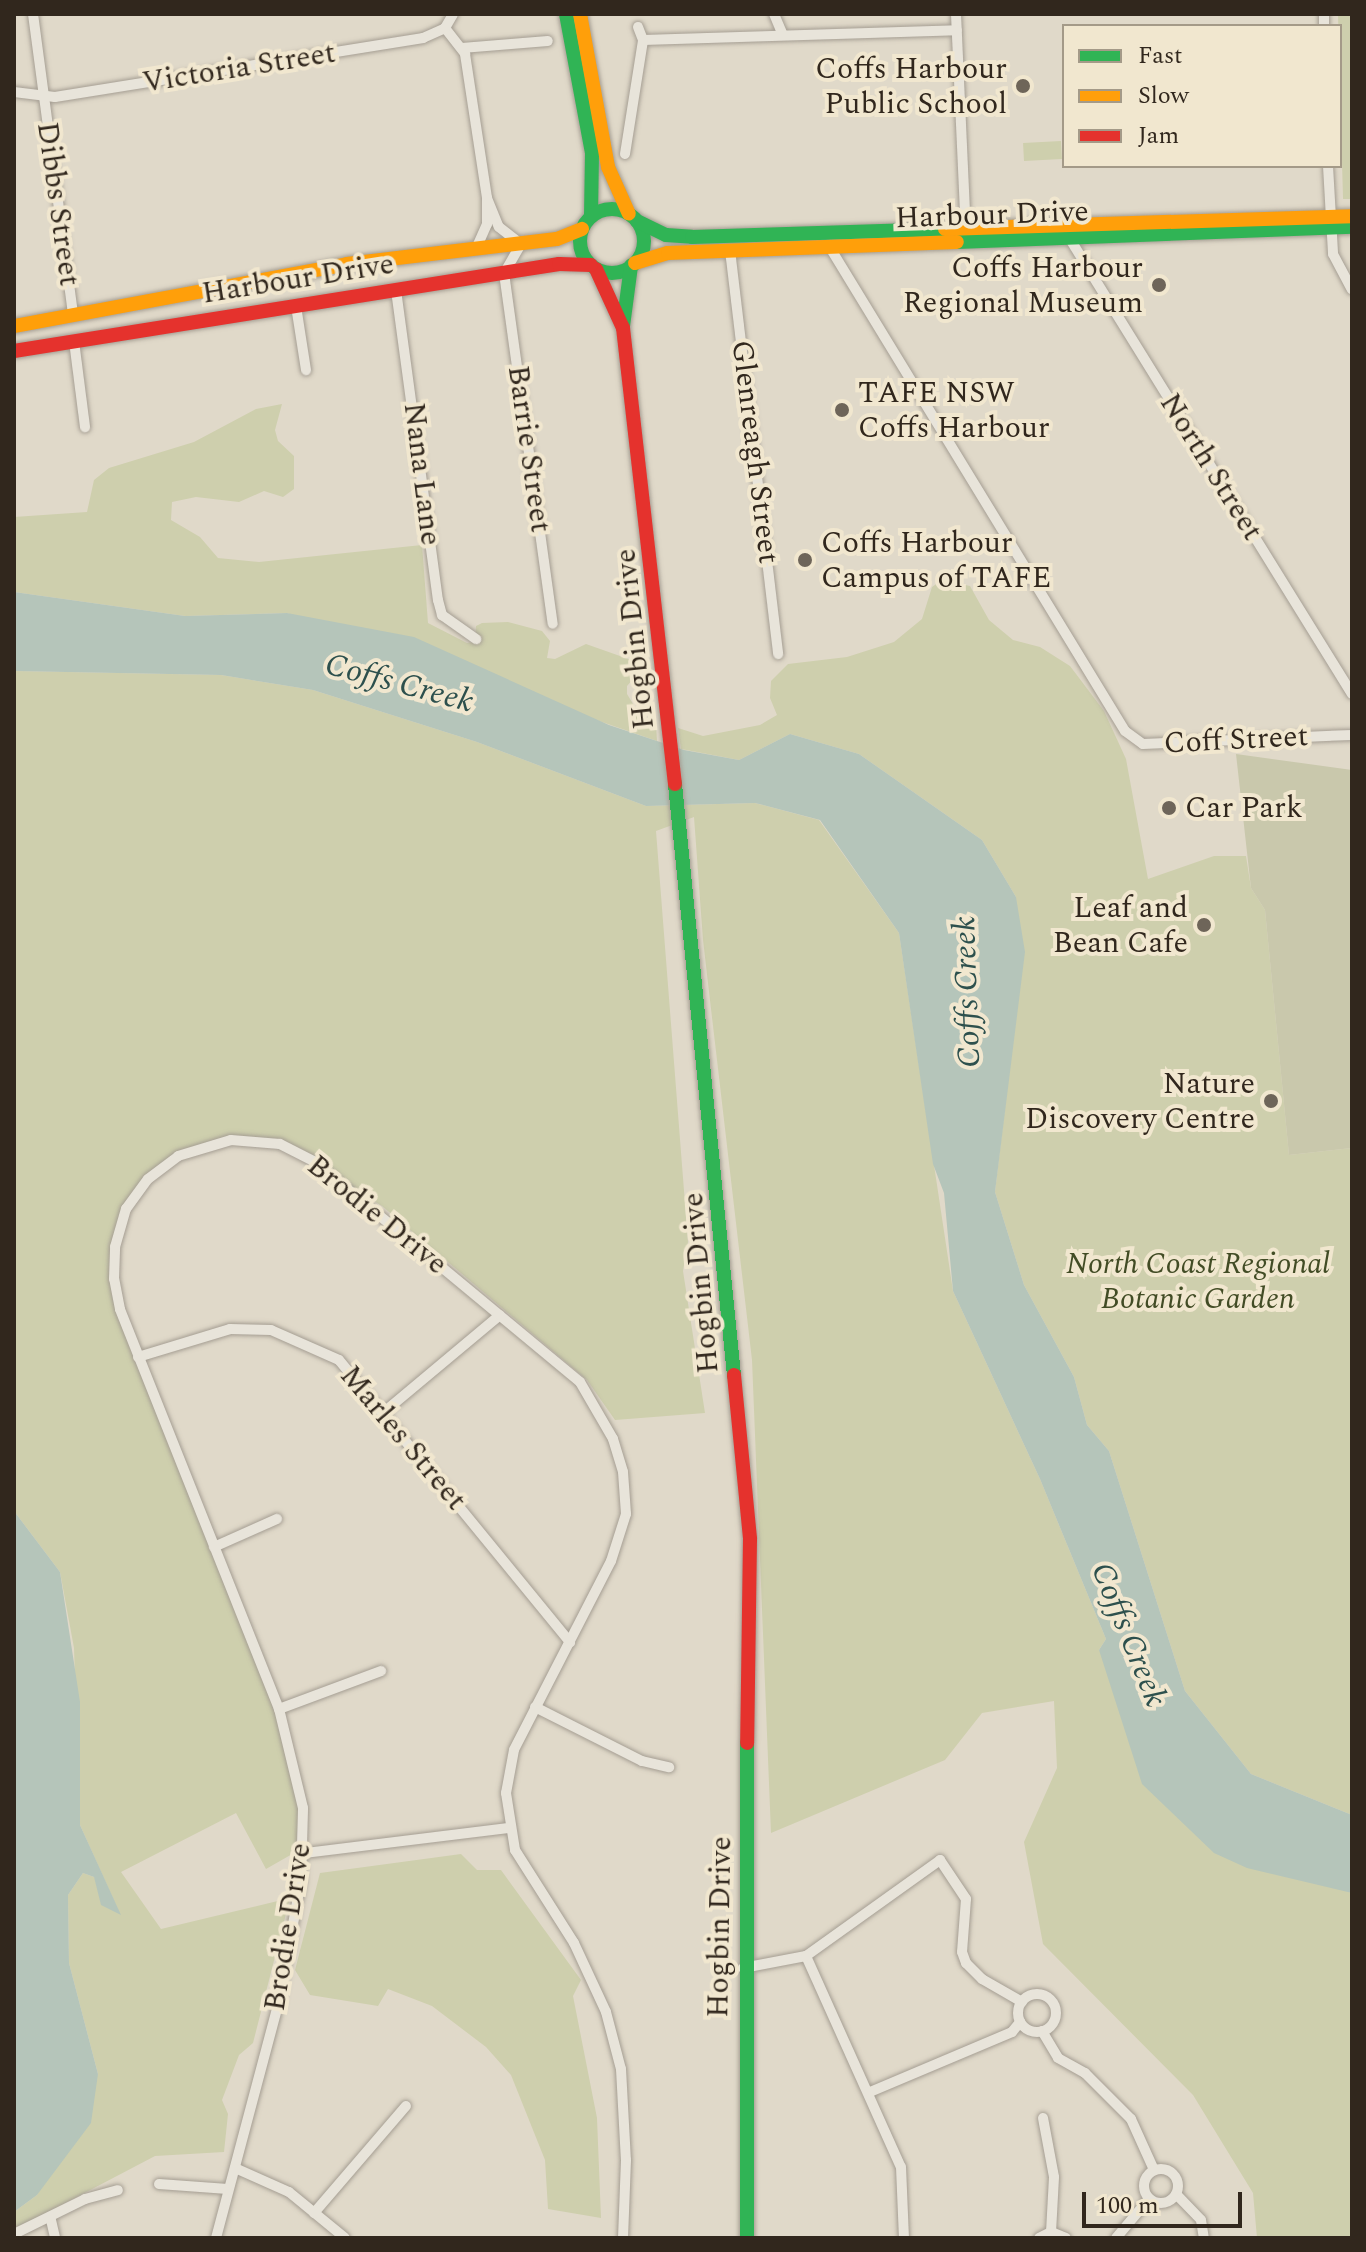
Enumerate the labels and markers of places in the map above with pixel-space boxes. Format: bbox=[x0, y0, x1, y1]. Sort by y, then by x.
place label: Coffs Harbour Public School bbox=[815, 51, 1007, 122]
marker: Coffs Harbour Public School bbox=[1014, 77, 1032, 95]
place label: Coffs Harbour Regional Museum bbox=[903, 250, 1143, 320]
marker: Coffs Harbour Regional Museum bbox=[1150, 276, 1168, 294]
place label: TAFE NSW Coffs Harbour bbox=[858, 375, 1050, 446]
marker: TAFE NSW Coffs Harbour bbox=[833, 401, 851, 419]
place label: Coffs Harbour Campus of TAFE bbox=[821, 525, 1051, 596]
marker: Coffs Harbour Campus of TAFE bbox=[796, 551, 814, 569]
place label: Car Park bbox=[1185, 790, 1303, 826]
marker: Car Park bbox=[1160, 799, 1178, 817]
place label: Leaf and Bean Cafe bbox=[1053, 890, 1188, 960]
marker: Leaf and Bean Cafe bbox=[1195, 916, 1213, 934]
place label: Nature Discovery Centre bbox=[1025, 1066, 1255, 1136]
marker: Nature Discovery Centre bbox=[1262, 1092, 1280, 1110]

